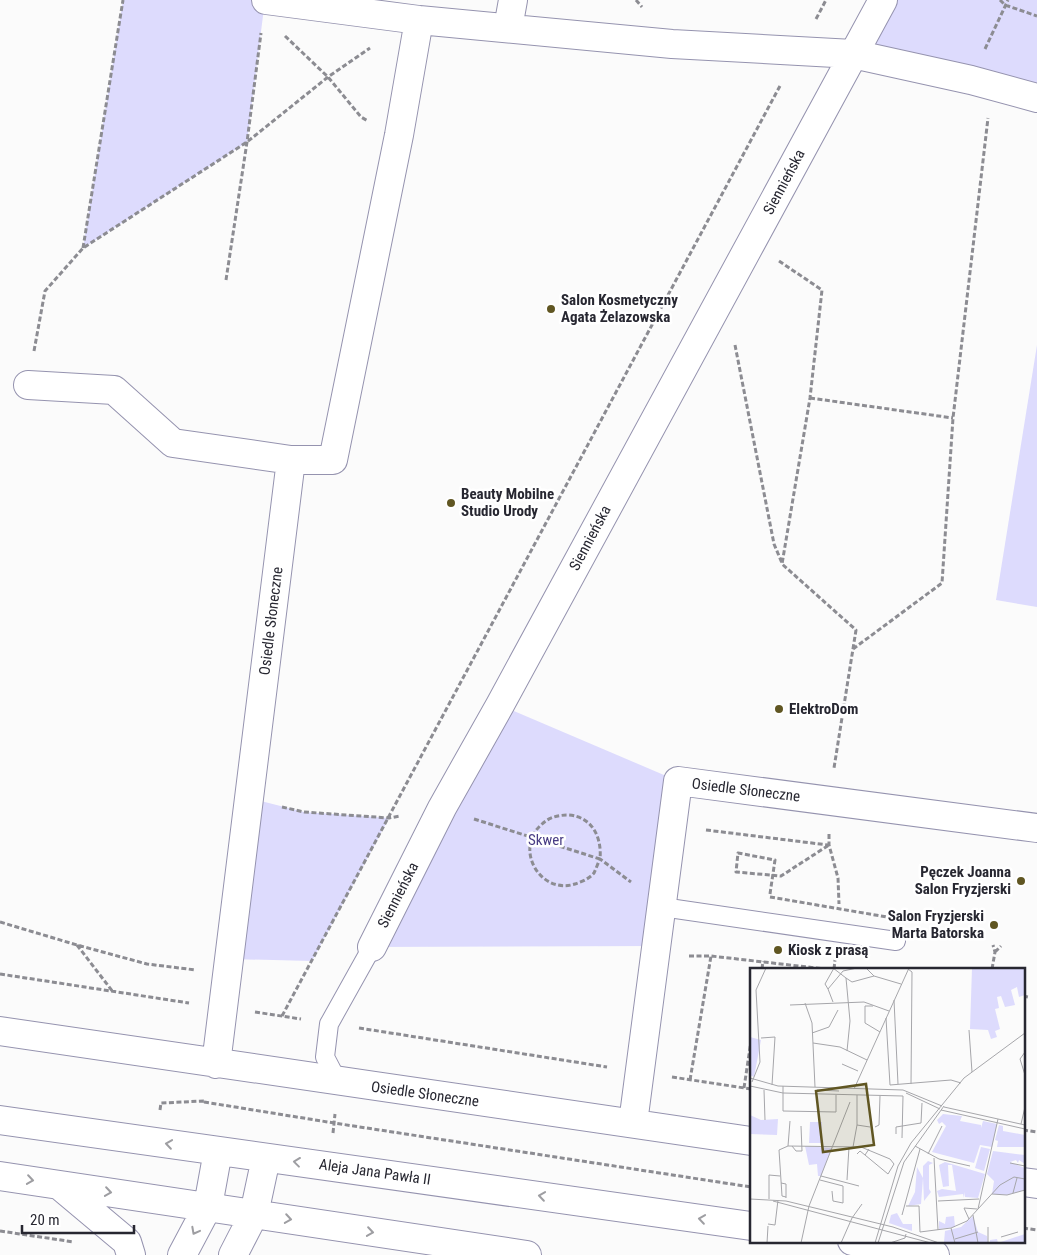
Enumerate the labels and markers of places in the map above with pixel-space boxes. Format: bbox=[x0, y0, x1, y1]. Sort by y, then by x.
place label: Salon Kosmetyczny Agata Żelazowska bbox=[561, 291, 678, 326]
marker: Salon Kosmetyczny Agata Żelazowska bbox=[545, 303, 557, 315]
place label: Beauty Mobilne Studio Urody bbox=[461, 485, 554, 520]
marker: Beauty Mobilne Studio Urody bbox=[445, 497, 457, 509]
place label: ElektroDom bbox=[789, 700, 858, 718]
marker: ElektroDom bbox=[773, 703, 785, 715]
place label: Pęczek Joanna Salon Fryzjerski bbox=[915, 863, 1011, 898]
marker: Pęczek Joanna Salon Fryzjerski bbox=[1015, 875, 1027, 887]
place label: Salon Fryzjerski Marta Batorska bbox=[888, 907, 984, 942]
marker: Salon Fryzjerski Marta Batorska bbox=[988, 919, 1000, 931]
place label: Kiosk z prasą bbox=[788, 941, 868, 959]
marker: Kiosk z prasą bbox=[772, 944, 784, 956]

